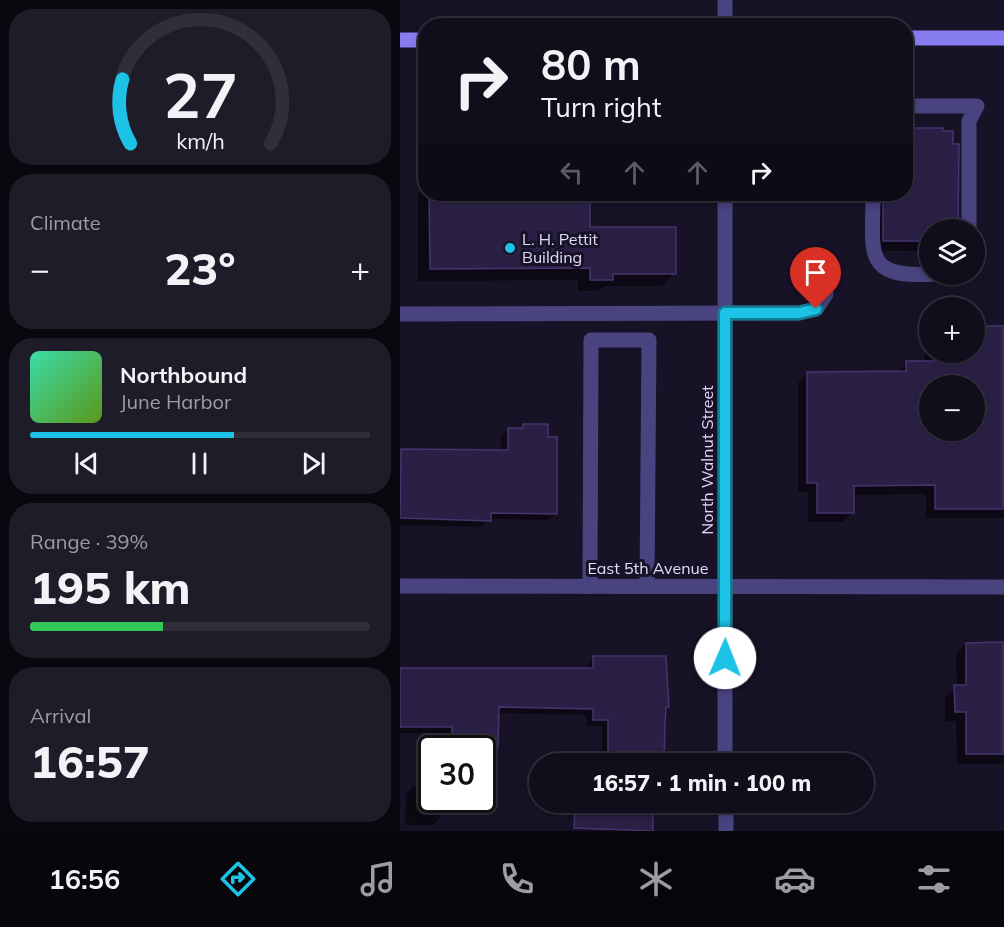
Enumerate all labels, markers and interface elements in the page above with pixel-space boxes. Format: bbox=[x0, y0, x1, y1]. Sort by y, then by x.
text: 80 m bbox=[541, 38, 641, 91]
icon: right bbox=[442, 42, 520, 120]
text: 27 bbox=[163, 55, 237, 134]
text: Turn right bbox=[541, 90, 661, 124]
text: km/h bbox=[176, 127, 224, 154]
icon: left bbox=[555, 156, 588, 189]
icon: ahead bbox=[618, 156, 651, 189]
icon: ahead bbox=[681, 156, 714, 189]
icon: right bbox=[744, 156, 777, 189]
text: Climate bbox=[30, 210, 101, 235]
map controls bbox=[919, 219, 985, 441]
button: layers bbox=[919, 219, 985, 285]
place label: L. H. Pettit Building bbox=[522, 229, 598, 267]
text: 23° bbox=[164, 240, 236, 296]
marker: L. H. Pettit Building bbox=[503, 241, 517, 255]
pin bbox=[790, 247, 841, 309]
text: − bbox=[30, 248, 50, 289]
text: + bbox=[350, 248, 370, 289]
icon: arrive bbox=[799, 256, 832, 289]
button: + bbox=[919, 297, 985, 363]
text: Northbound bbox=[120, 361, 247, 389]
button: − bbox=[919, 375, 985, 441]
street label: North Walnut Street bbox=[697, 385, 717, 535]
text: June Harbor bbox=[120, 389, 231, 414]
icon: previous bbox=[70, 447, 103, 480]
icon: pause bbox=[183, 447, 216, 480]
icon: next bbox=[297, 447, 330, 480]
text: Range · 39% bbox=[30, 529, 148, 554]
street label: East 5th Avenue bbox=[587, 558, 709, 578]
text: 195 km bbox=[30, 559, 191, 615]
position arrow bbox=[693, 626, 757, 690]
text: Arrival bbox=[30, 703, 91, 728]
text: 16:57 bbox=[30, 733, 150, 789]
speed limit sign: 30 bbox=[418, 735, 496, 813]
text: 16:57 · 1 min · 100 m bbox=[592, 769, 811, 797]
icon: directions bbox=[217, 858, 259, 900]
icon: music bbox=[357, 858, 399, 900]
icon: phone bbox=[496, 858, 538, 900]
icon: climate bbox=[635, 858, 677, 900]
icon: car bbox=[774, 858, 816, 900]
icon: filters bbox=[913, 858, 955, 900]
text: 16:56 bbox=[49, 862, 120, 896]

